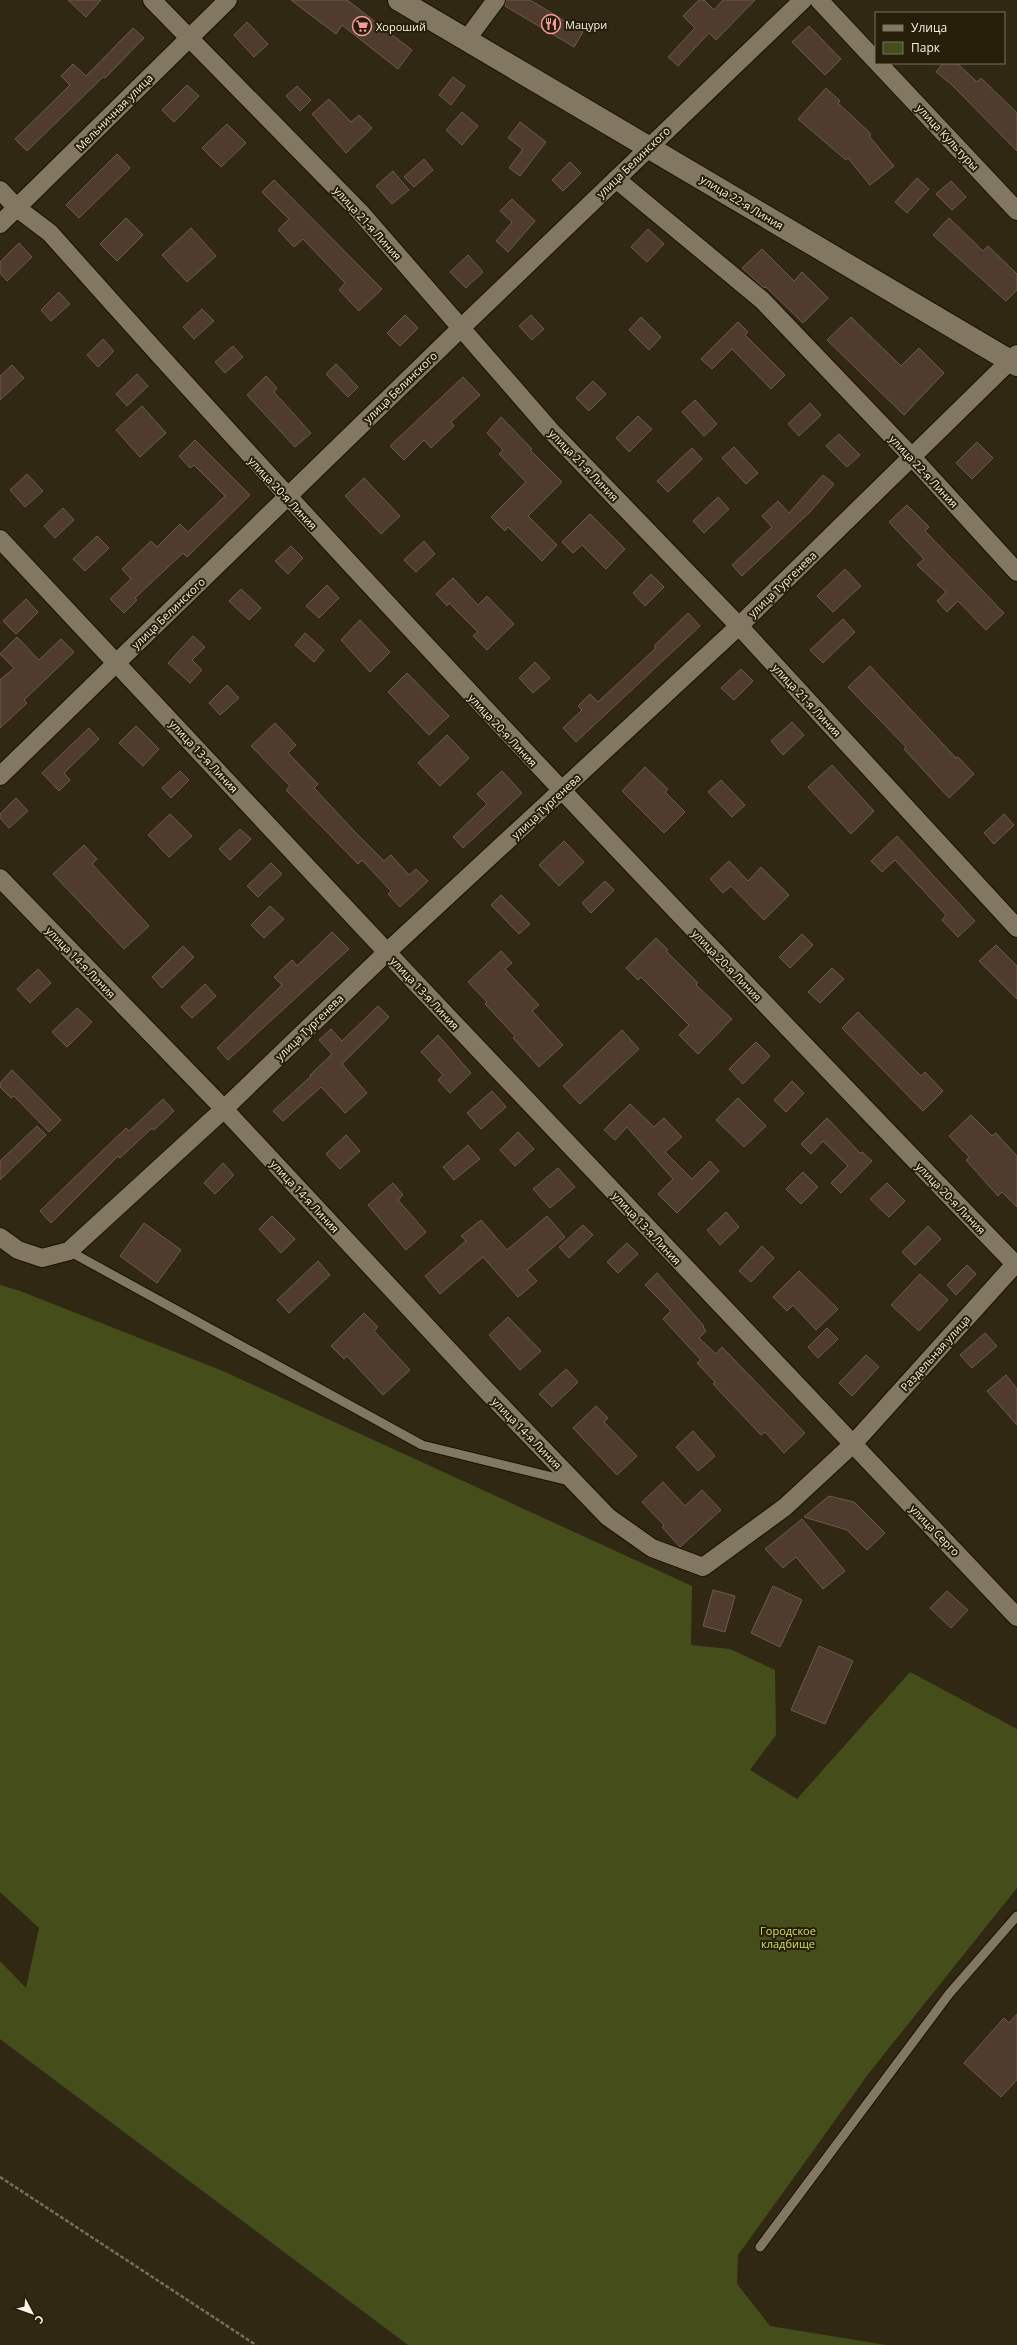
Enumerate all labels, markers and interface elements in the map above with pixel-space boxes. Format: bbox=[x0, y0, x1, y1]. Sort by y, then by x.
legend bbox=[875, 12, 1005, 64]
restaurant icon: Мацури bbox=[540, 13, 562, 35]
supermarket icon: Хороший bbox=[351, 15, 373, 37]
place label: Мацури bbox=[565, 17, 607, 32]
place label: Хороший bbox=[376, 19, 426, 34]
text: Улица bbox=[911, 19, 947, 36]
text: Парк bbox=[911, 39, 941, 56]
street label: Мельничная улица bbox=[72, 70, 156, 154]
street label: улица Культуры bbox=[913, 101, 983, 173]
street label: улица Белинского bbox=[593, 123, 673, 201]
street label: улица 22-я Линия bbox=[698, 171, 786, 233]
street label: улица 21-я Линия bbox=[331, 183, 405, 263]
street label: улица Белинского bbox=[360, 348, 440, 426]
street label: улица 21-я Линия bbox=[546, 426, 622, 504]
street label: улица 22-я Линия bbox=[886, 431, 962, 511]
street label: улица 20-я Линия bbox=[245, 453, 321, 533]
street label: улица Тургенева bbox=[745, 548, 819, 620]
street label: улица Белинского bbox=[128, 574, 208, 652]
street label: улица 21-я Линия bbox=[769, 660, 845, 740]
street label: улица 20-я Линия bbox=[465, 690, 541, 770]
street label: улица 13-я Линия bbox=[166, 716, 242, 796]
street label: улица Тургенева bbox=[508, 770, 584, 842]
street label: улица 14-я Линия bbox=[43, 923, 119, 1001]
street label: улица 20-я Линия bbox=[689, 926, 765, 1004]
street label: улица 13-я Линия bbox=[387, 953, 463, 1033]
street label: улица Тургенева bbox=[272, 991, 346, 1063]
street label: улица 14-я Линия bbox=[267, 1156, 343, 1236]
street label: улица 20-я Линия bbox=[913, 1159, 989, 1237]
street label: улица 13-я Линия bbox=[609, 1188, 685, 1268]
street label: Раздельная улица bbox=[897, 1312, 973, 1394]
street label: улица 14-я Линия bbox=[489, 1394, 565, 1472]
street label: улица Серго bbox=[907, 1501, 964, 1559]
park label: Городское кладбище bbox=[760, 1923, 816, 1951]
north arrow bbox=[12, 2293, 52, 2333]
text: С bbox=[32, 2312, 48, 2327]

